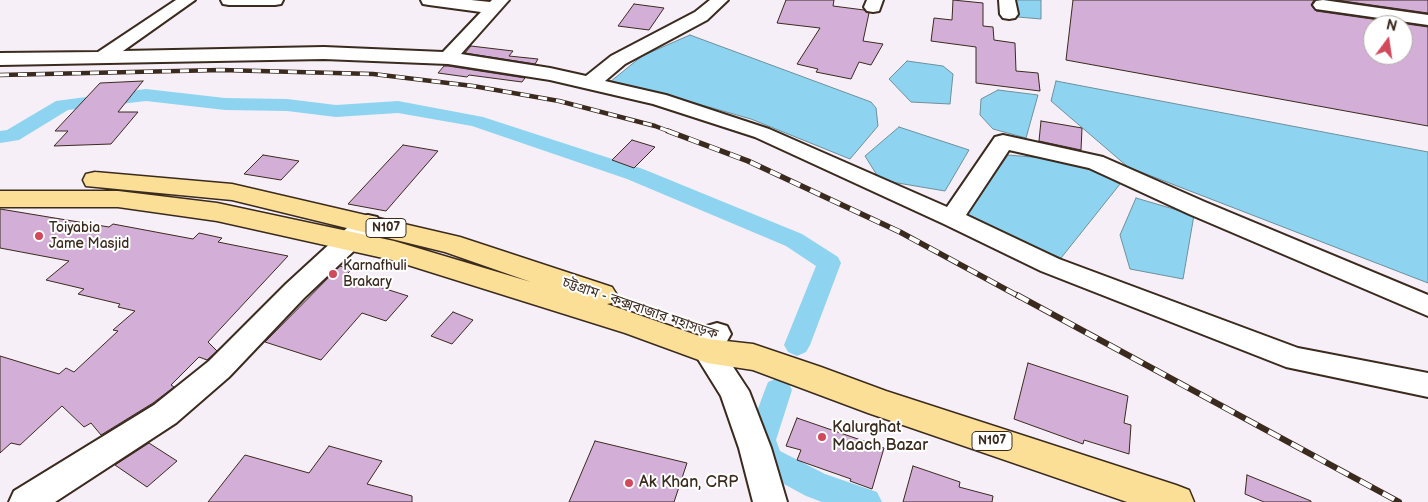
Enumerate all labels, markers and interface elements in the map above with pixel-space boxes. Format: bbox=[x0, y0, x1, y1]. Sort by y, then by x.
north arrow bbox=[1363, 15, 1413, 65]
text: N bbox=[1384, 16, 1399, 35]
road number: N107 bbox=[366, 218, 406, 238]
place label: Toiyabia Jame Masjid bbox=[49, 220, 129, 252]
marker: Toiyabia Jame Masjid bbox=[33, 230, 45, 242]
place label: Karnafhuli Brakary bbox=[343, 258, 407, 290]
marker: Karnafhuli Brakary bbox=[327, 268, 339, 280]
street label: চট্টগ্রাম - কক্সবাজার মহাসড়ক bbox=[560, 274, 720, 344]
place label: Kalurghat Maach Bazar bbox=[832, 418, 928, 456]
marker: Kalurghat Maach Bazar bbox=[816, 431, 828, 443]
road number: N107 bbox=[972, 432, 1012, 451]
place label: Ak Khan, CRP bbox=[639, 473, 738, 493]
marker: Ak Khan, CRP bbox=[623, 477, 635, 489]

